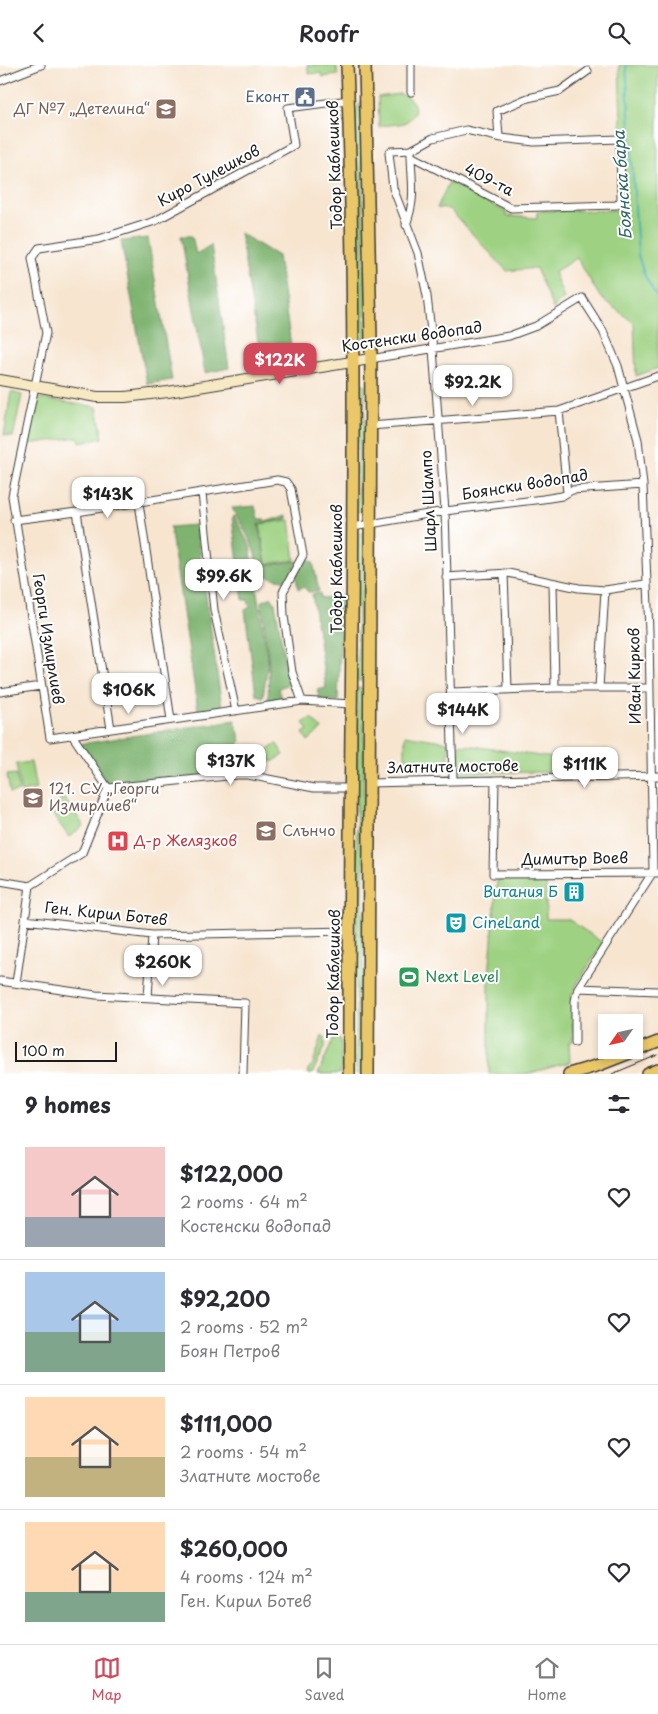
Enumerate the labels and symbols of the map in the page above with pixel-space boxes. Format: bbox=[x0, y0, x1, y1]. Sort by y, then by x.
place label: Еконт bbox=[246, 84, 290, 107]
public building icon: Еконт bbox=[293, 85, 317, 109]
place label: ДГ №7 „Детелина“ bbox=[13, 96, 150, 119]
school or university icon: ДГ №7 „Детелина“ bbox=[154, 97, 178, 121]
street label: Тодор Каблешков bbox=[320, 100, 347, 230]
water label: Боянска бара bbox=[605, 129, 637, 240]
street label: Киро Тулешков bbox=[153, 138, 264, 211]
street label: 409-та bbox=[461, 156, 519, 201]
street label: Костенски водопад bbox=[340, 314, 484, 357]
pin: $122K bbox=[245, 343, 315, 385]
pin: $92.2K bbox=[432, 365, 514, 407]
street label: Шарл Шампо bbox=[413, 450, 442, 552]
street label: Боянски водопад bbox=[460, 462, 589, 505]
pin: $143K bbox=[73, 477, 143, 519]
street label: Тодор Каблешков bbox=[324, 504, 347, 634]
pin: $99.6K bbox=[183, 559, 265, 601]
street label: Георги Измирлиев bbox=[28, 572, 71, 706]
street label: Иван Кирков bbox=[621, 627, 646, 725]
pin: $106K bbox=[94, 673, 164, 715]
pin: $144K bbox=[428, 693, 498, 735]
pin: $137K bbox=[196, 743, 266, 786]
pin: $111K bbox=[550, 747, 620, 789]
street label: Златните мостове bbox=[386, 753, 519, 778]
place label: 121. СУ „Георги Измирлиев“ bbox=[49, 776, 160, 816]
school or university icon: 121. СУ „Георги Измирлиев“ bbox=[21, 786, 45, 810]
place label: Слънчо bbox=[282, 818, 335, 841]
school or university icon: Слънчо bbox=[254, 819, 278, 843]
place label: Д-р Желязков bbox=[133, 828, 237, 851]
hospital icon: Д-р Желязков bbox=[106, 829, 130, 853]
street label: Димитър Воев bbox=[521, 845, 628, 870]
place label: Витания Б bbox=[483, 879, 558, 902]
building icon: Витания Б bbox=[562, 880, 586, 904]
street label: Ген. Кирил Ботев bbox=[44, 895, 169, 930]
street label: Тодор Каблешков bbox=[320, 909, 345, 1039]
place label: CineLand bbox=[472, 910, 540, 933]
theatre icon: CineLand bbox=[444, 911, 468, 935]
pin: $260K bbox=[128, 945, 198, 987]
place label: Next Level bbox=[425, 964, 499, 987]
sports icon: Next Level bbox=[397, 965, 421, 989]
north arrow bbox=[598, 1014, 642, 1059]
scale bar bbox=[15, 1039, 118, 1062]

